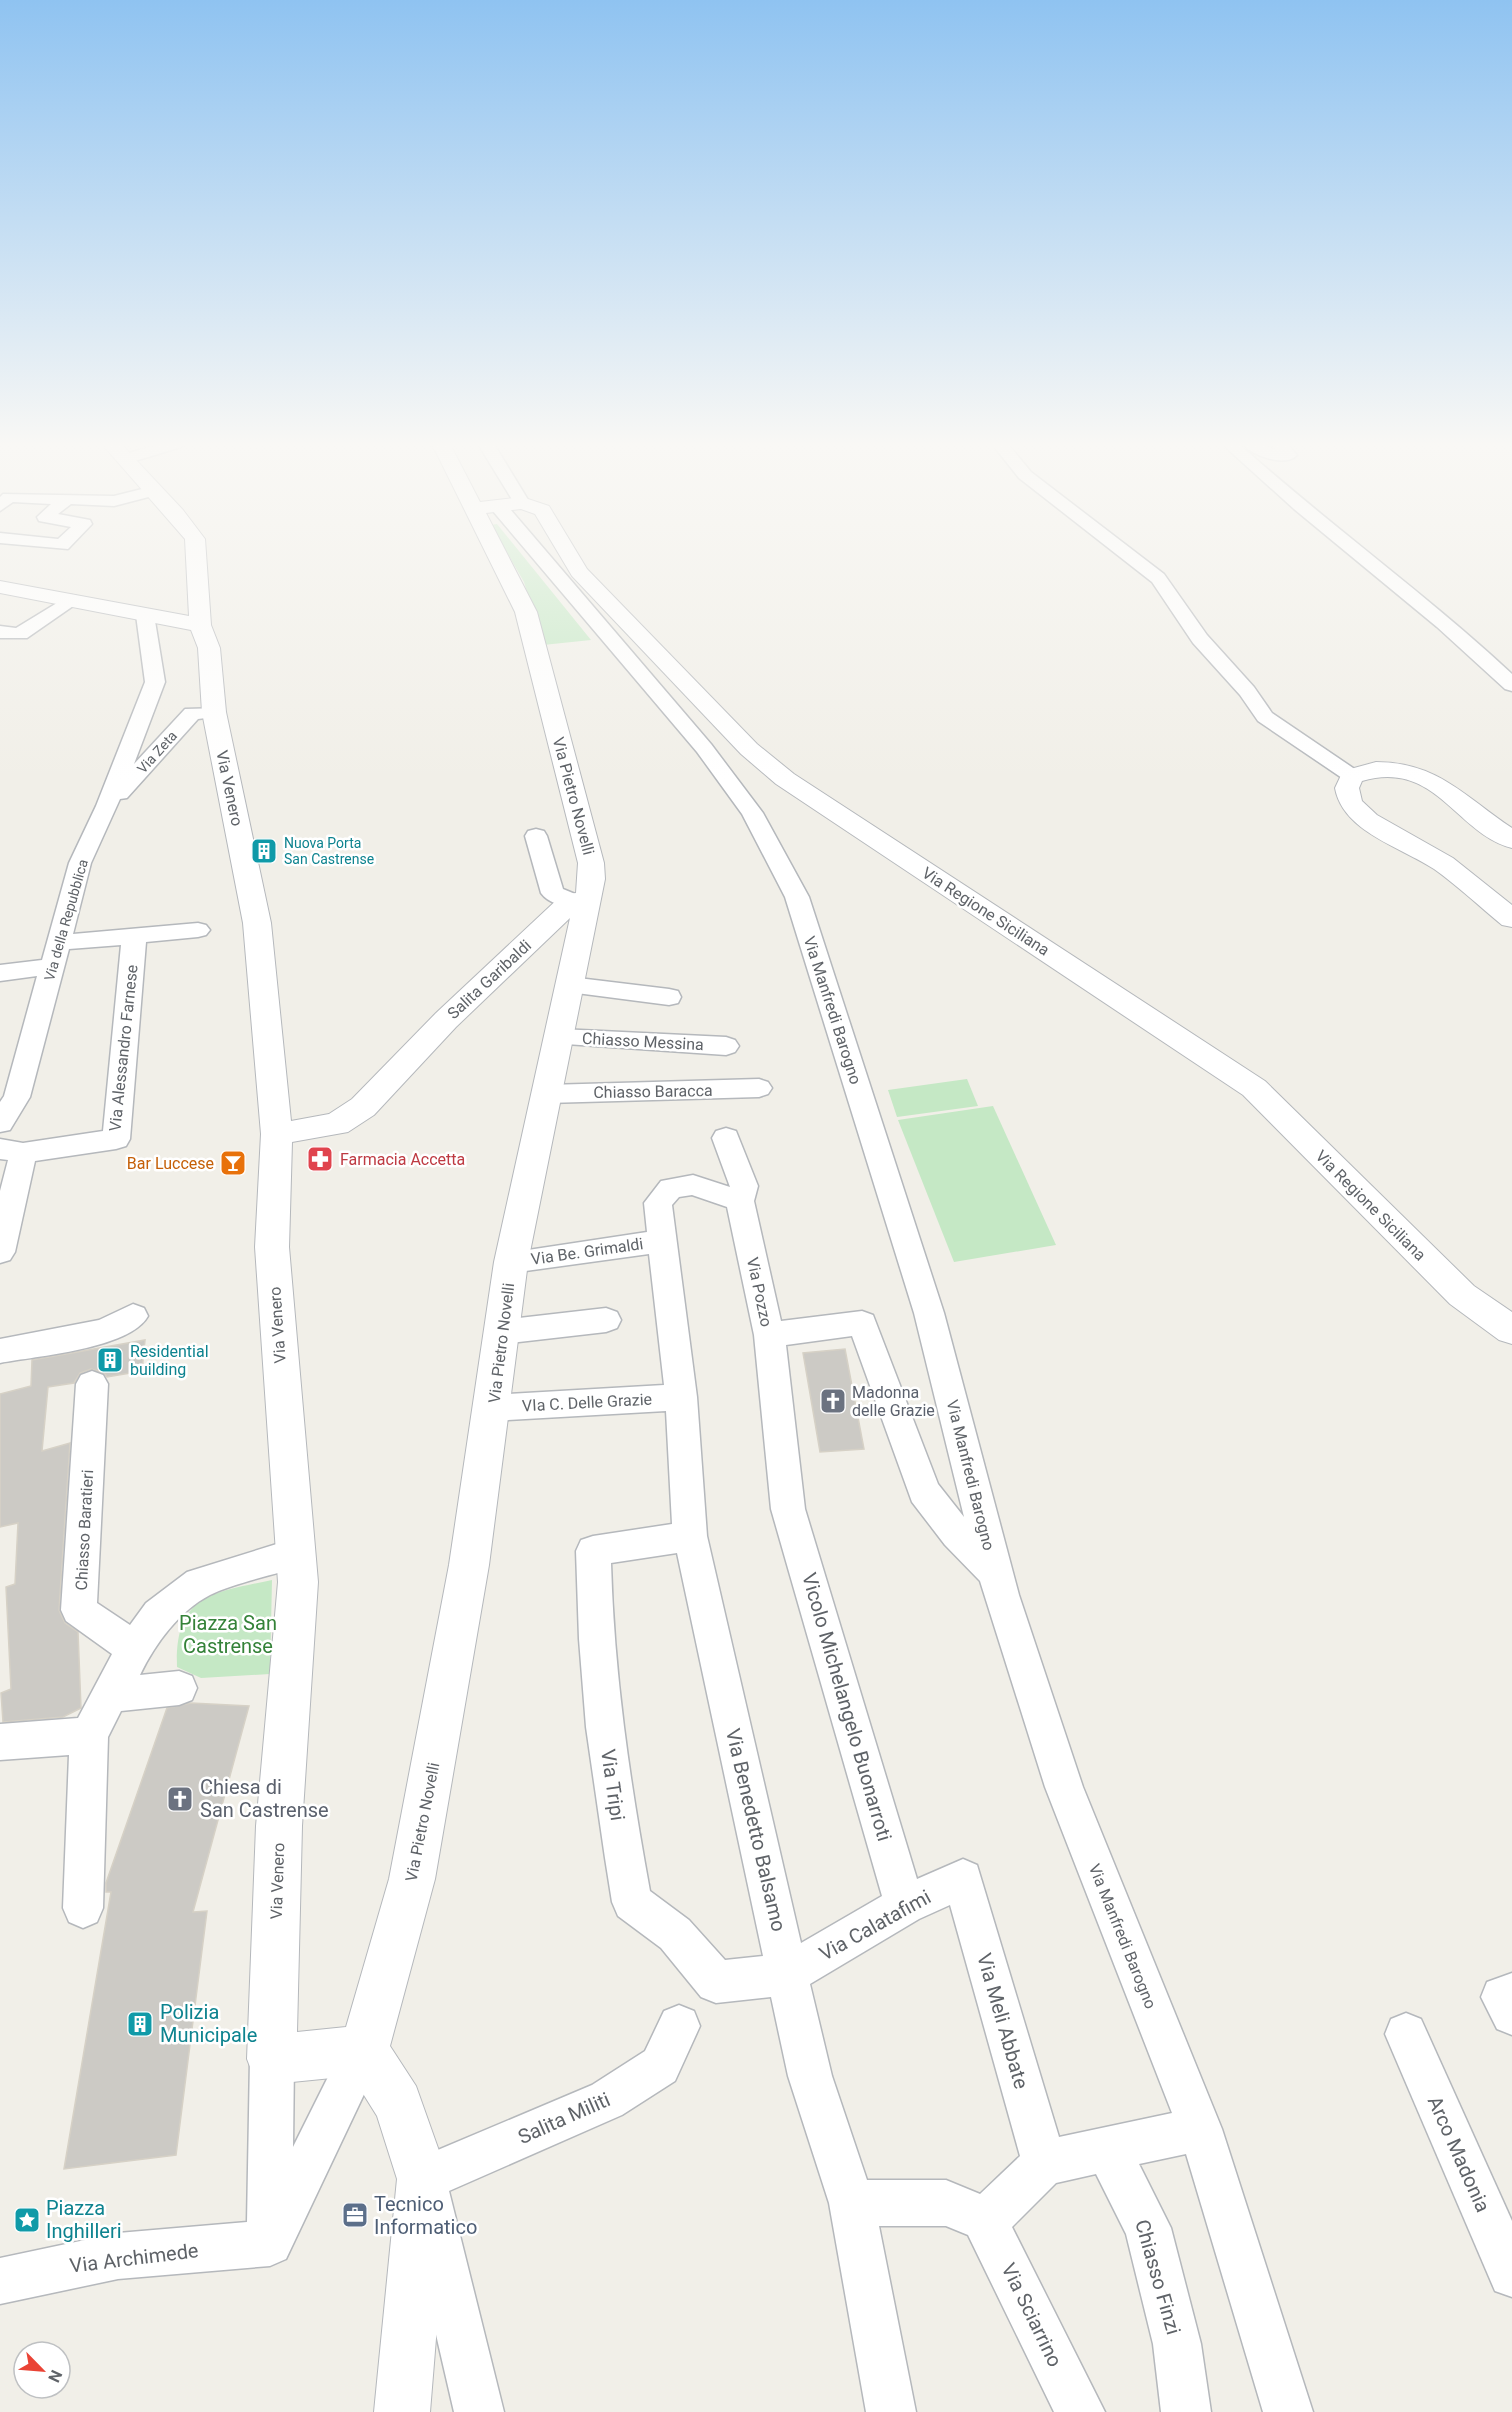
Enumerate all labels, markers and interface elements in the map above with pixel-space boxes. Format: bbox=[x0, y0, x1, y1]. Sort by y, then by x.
street label: Via Zeta bbox=[134, 728, 180, 776]
street label: Via Pietro Novelli bbox=[549, 735, 598, 857]
street label: Via Venero bbox=[212, 749, 247, 828]
place label: Nuova Porta San Castrense bbox=[284, 835, 374, 867]
building icon: Nuova Porta San Castrense bbox=[249, 836, 279, 866]
street label: Via della Repubblica bbox=[41, 857, 91, 983]
street label: Via Regione Siciliana bbox=[918, 863, 1053, 960]
street label: Via Manfredi Barogno bbox=[800, 934, 865, 1087]
street label: Salita Garibaldi bbox=[444, 936, 535, 1023]
street label: Via Alessandro Farnese bbox=[105, 964, 142, 1132]
street label: Chiasso Messina bbox=[582, 1029, 704, 1054]
street label: Chiasso Baracca bbox=[593, 1081, 713, 1102]
pharmacy icon: Farmacia Accetta bbox=[305, 1144, 335, 1174]
street label: Via Regione Siciliana bbox=[1312, 1146, 1430, 1264]
bar icon: Bar Luccese bbox=[218, 1148, 248, 1178]
place label: Farmacia Accetta bbox=[340, 1150, 465, 1169]
place label: Bar Luccese bbox=[127, 1154, 214, 1173]
street label: Via Be. Grimaldi bbox=[530, 1234, 644, 1269]
street label: Via Pozzo bbox=[743, 1256, 776, 1329]
street label: Via Pietro Novelli bbox=[485, 1282, 518, 1404]
street label: Via Venero bbox=[265, 1286, 290, 1364]
place label: Residential building bbox=[130, 1342, 209, 1379]
building icon: Residential building bbox=[95, 1345, 125, 1375]
place label: Madonna delle Grazie bbox=[852, 1383, 935, 1420]
church icon: Madonna delle Grazie bbox=[818, 1386, 848, 1416]
street label: VIa C. Delle Grazie bbox=[522, 1390, 652, 1415]
street label: Via Manfredi Barogno bbox=[943, 1398, 998, 1552]
street label: Chiasso Baratieri bbox=[72, 1469, 97, 1591]
street label: Vicolo Michelangelo Buonarroti bbox=[797, 1570, 897, 1844]
park label: Piazza San Castrense bbox=[179, 1611, 277, 1658]
street label: Via Benedetto Balsamo bbox=[721, 1726, 791, 1934]
street label: Via Tripi bbox=[596, 1748, 630, 1822]
street label: Via Pietro Novelli bbox=[402, 1761, 443, 1883]
place label: Chiesa di San Castrense bbox=[200, 1775, 329, 1822]
church icon: Chiesa di San Castrense bbox=[165, 1784, 195, 1814]
street label: Via Venero bbox=[267, 1842, 288, 1920]
street label: Via Manfredi Barogno bbox=[1085, 1861, 1160, 2011]
street label: Via Calatafimi bbox=[815, 1884, 935, 1966]
street label: Via Meli Abbate bbox=[972, 1951, 1034, 2091]
place label: Polizia Municipale bbox=[160, 2000, 257, 2047]
building icon: Polizia Municipale bbox=[125, 2009, 155, 2039]
street label: Salita Militi bbox=[514, 2087, 614, 2149]
street label: Arco Madonia bbox=[1423, 2092, 1495, 2216]
place label: Tecnico Informatico bbox=[374, 2192, 477, 2239]
place label: Piazza Inghilleri bbox=[46, 2196, 122, 2243]
office icon: Tecnico Informatico bbox=[340, 2200, 370, 2230]
place icon: Piazza Inghilleri bbox=[12, 2205, 42, 2235]
street label: Chiasso Finzi bbox=[1130, 2217, 1186, 2337]
street label: Via Archimede bbox=[68, 2238, 200, 2278]
street label: Via Sciarrino bbox=[997, 2259, 1067, 2371]
north arrow bbox=[12, 2340, 72, 2400]
text: N bbox=[44, 2367, 66, 2385]

